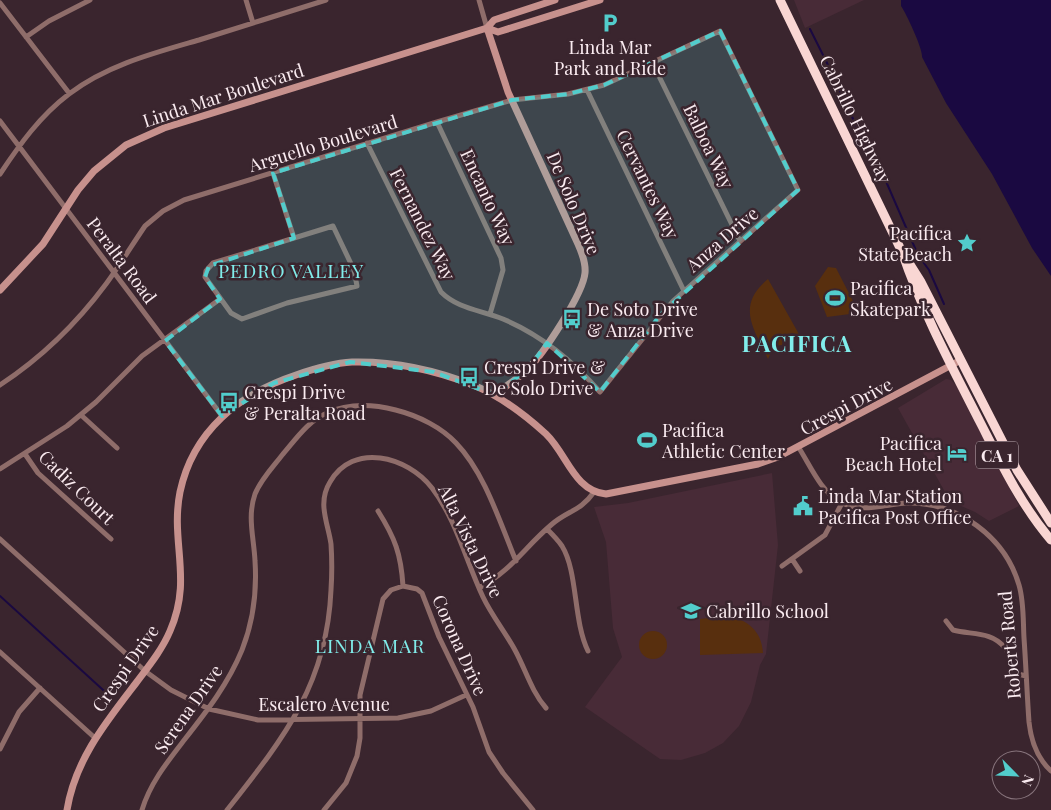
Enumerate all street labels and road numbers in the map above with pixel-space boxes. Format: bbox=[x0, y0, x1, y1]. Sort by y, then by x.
street label: Cabrillo Highway bbox=[815, 51, 897, 187]
street label: Linda Mar Boulevard bbox=[139, 57, 307, 132]
street label: Balboa Way bbox=[678, 100, 740, 192]
street label: Arguello Boulevard bbox=[245, 109, 401, 177]
street label: Cervantes Way bbox=[611, 125, 685, 243]
street label: Encanto Way bbox=[455, 145, 521, 249]
street label: De Solo Drive bbox=[542, 148, 606, 258]
street label: Fernandez Way bbox=[384, 164, 462, 284]
street label: Anza Drive bbox=[680, 201, 763, 278]
street label: Peralta Road bbox=[82, 212, 163, 308]
street label: Crespi Drive bbox=[796, 372, 896, 440]
road number: CA 1 bbox=[976, 442, 1018, 468]
street label: Cadiz Court bbox=[34, 445, 121, 530]
street label: Alta Vista Drive bbox=[433, 479, 509, 602]
street label: Roberts Road bbox=[992, 589, 1026, 700]
street label: Corona Drive bbox=[427, 591, 493, 699]
street label: Crespi Drive bbox=[86, 620, 164, 716]
street label: Serena Drive bbox=[148, 660, 228, 758]
street label: Escalero Avenue bbox=[258, 692, 390, 716]

